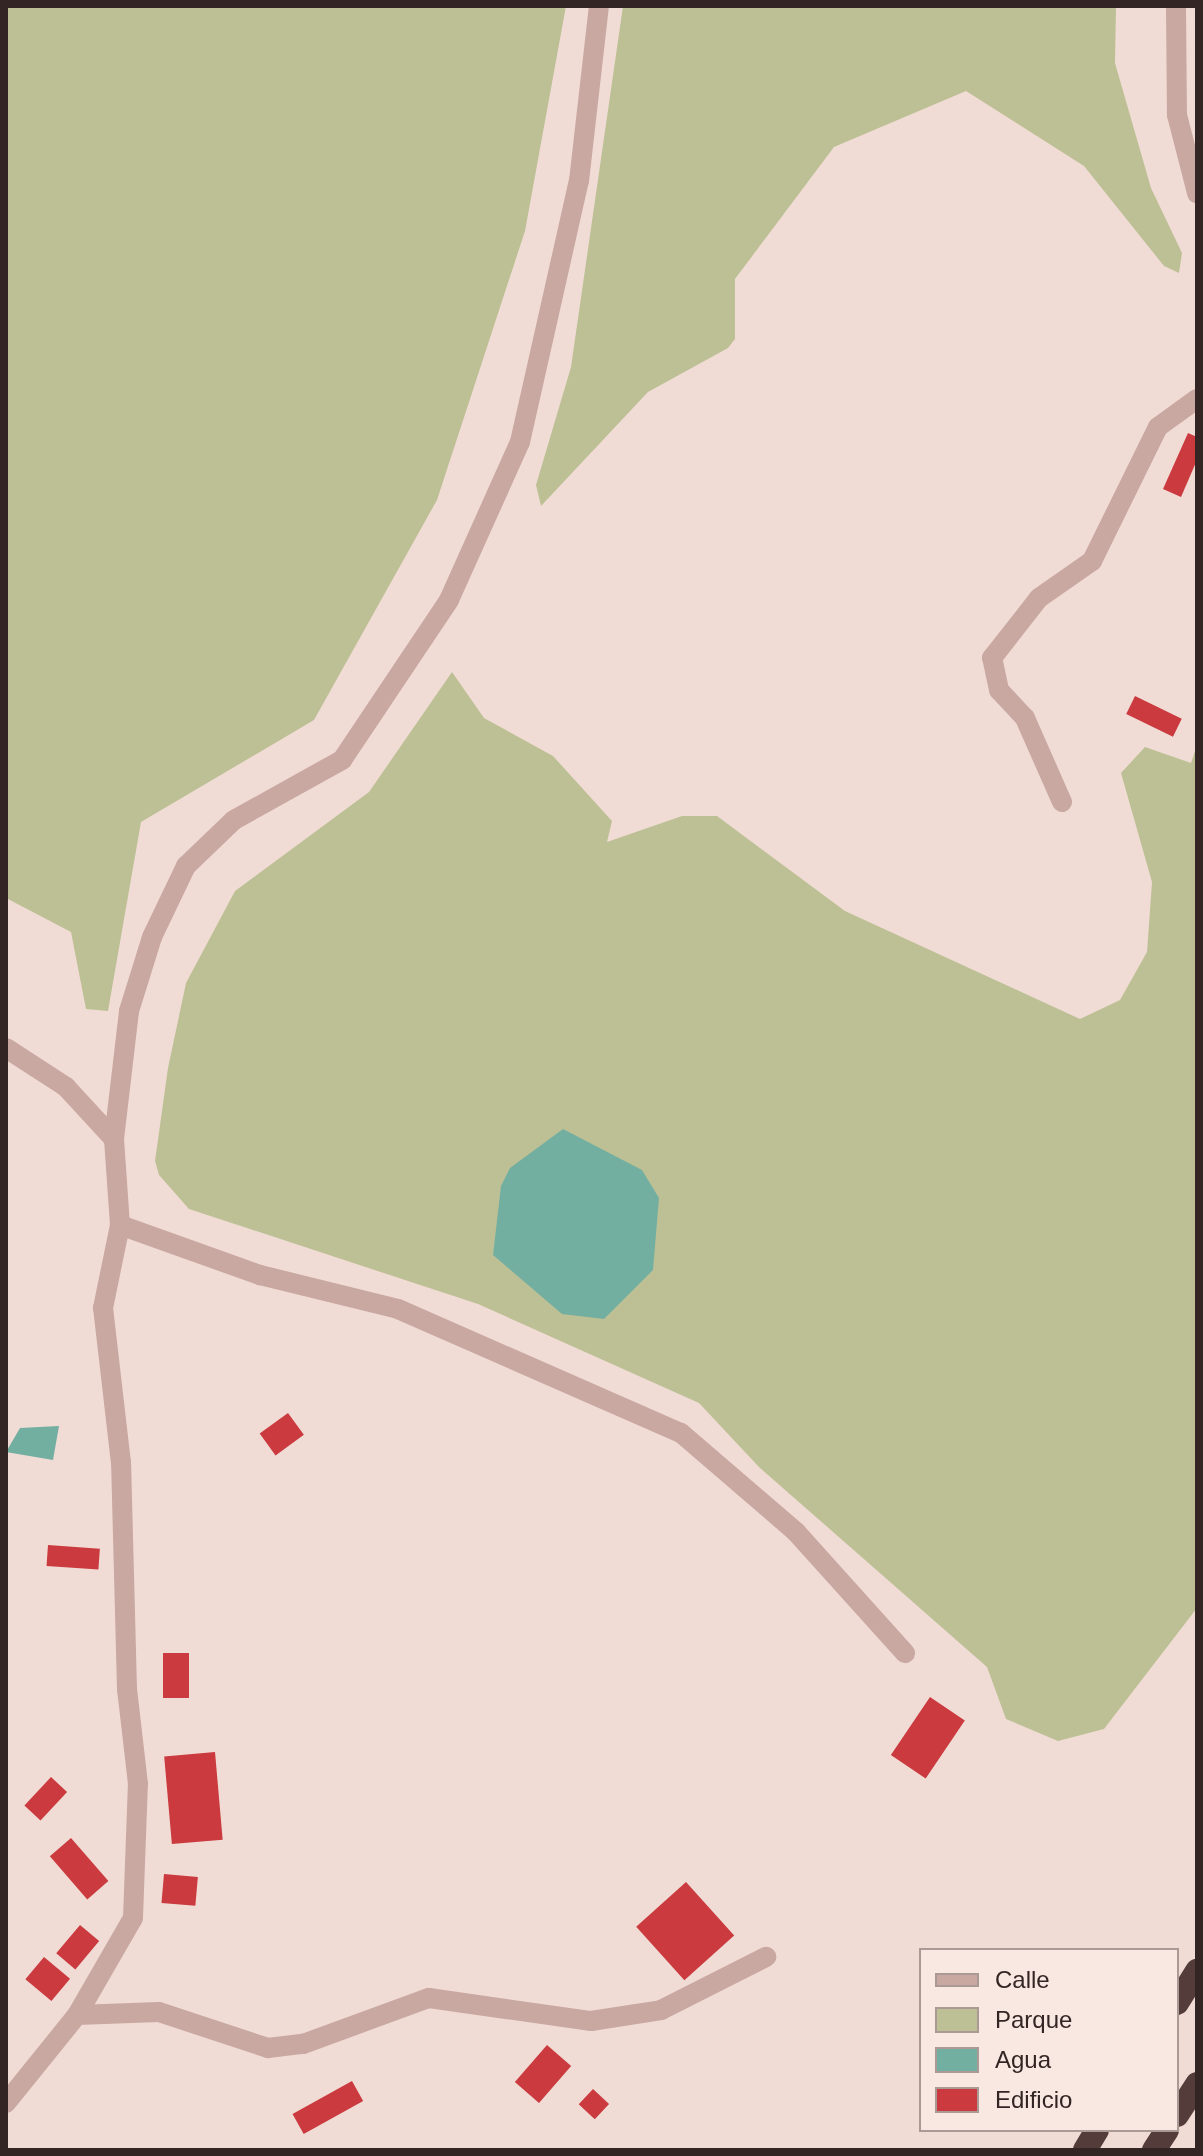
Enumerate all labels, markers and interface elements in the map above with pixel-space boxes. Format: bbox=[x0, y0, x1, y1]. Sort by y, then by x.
legend bbox=[919, 1948, 1179, 2132]
text: Calle bbox=[995, 1966, 1050, 1993]
text: Parque bbox=[995, 2006, 1072, 2033]
text: Agua bbox=[995, 2046, 1051, 2073]
text: Edificio bbox=[995, 2086, 1072, 2113]

